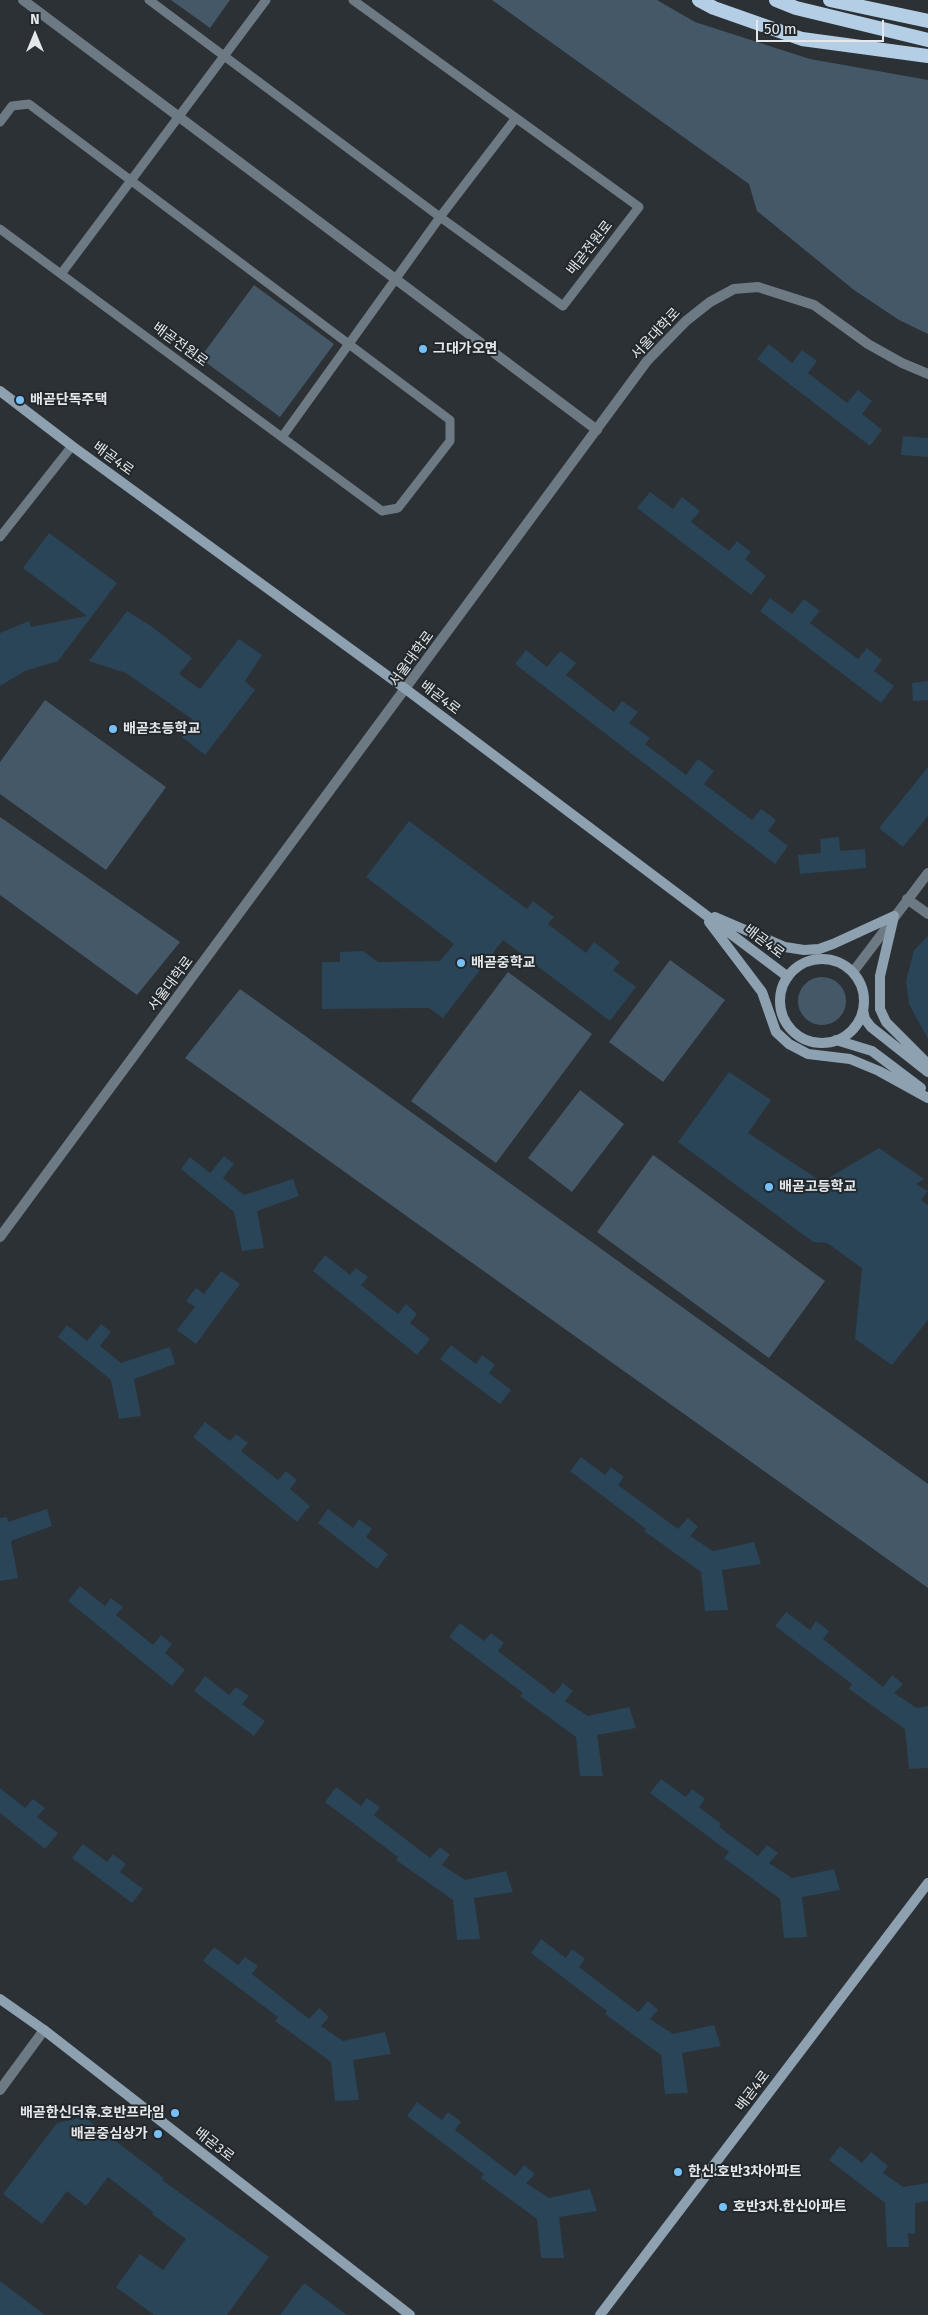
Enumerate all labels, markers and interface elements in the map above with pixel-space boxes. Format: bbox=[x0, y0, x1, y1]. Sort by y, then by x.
north arrow bbox=[10, 10, 60, 60]
scale bar bbox=[758, 10, 886, 42]
text: N bbox=[30, 11, 40, 28]
text: 50 m bbox=[764, 20, 797, 38]
street label: 배곧전원로 bbox=[564, 217, 616, 279]
street label: 서울대학로 bbox=[628, 305, 684, 363]
street label: 배곧전원로 bbox=[149, 319, 211, 371]
place label: 그대가오면 bbox=[433, 341, 497, 357]
marker: 그대가오면 bbox=[417, 343, 429, 355]
place label: 배곧단독주택 bbox=[30, 392, 107, 408]
marker: 배곧단독주택 bbox=[14, 394, 26, 406]
street label: 배곧4로 bbox=[89, 439, 137, 479]
street label: 서울대학로 bbox=[386, 628, 438, 690]
street label: 배곧4로 bbox=[417, 677, 463, 719]
place label: 배곧초등학교 bbox=[123, 721, 200, 737]
marker: 배곧초등학교 bbox=[107, 723, 119, 735]
street label: 배곧4로 bbox=[741, 921, 787, 963]
street label: 서울대학로 bbox=[145, 953, 197, 1015]
place label: 배곧중학교 bbox=[471, 955, 535, 971]
marker: 배곧중학교 bbox=[455, 957, 467, 969]
place label: 배곧고등학교 bbox=[779, 1179, 856, 1195]
marker: 배곧고등학교 bbox=[763, 1181, 775, 1193]
street label: 배곧4로 bbox=[732, 2068, 774, 2114]
place label: 배곧한신더휴.호반프라임 bbox=[20, 2105, 165, 2121]
marker: 배곧한신더휴.호반프라임 bbox=[169, 2107, 181, 2119]
street label: 배곧3로 bbox=[191, 2124, 237, 2166]
place label: 배곧중심상가 bbox=[71, 2126, 148, 2142]
marker: 배곧중심상가 bbox=[152, 2128, 164, 2140]
place label: 한신.호반3차아파트 bbox=[688, 2164, 802, 2180]
marker: 한신.호반3차아파트 bbox=[672, 2166, 684, 2178]
place label: 호반3차.한신아파트 bbox=[733, 2199, 847, 2215]
marker: 호반3차.한신아파트 bbox=[717, 2201, 729, 2213]

